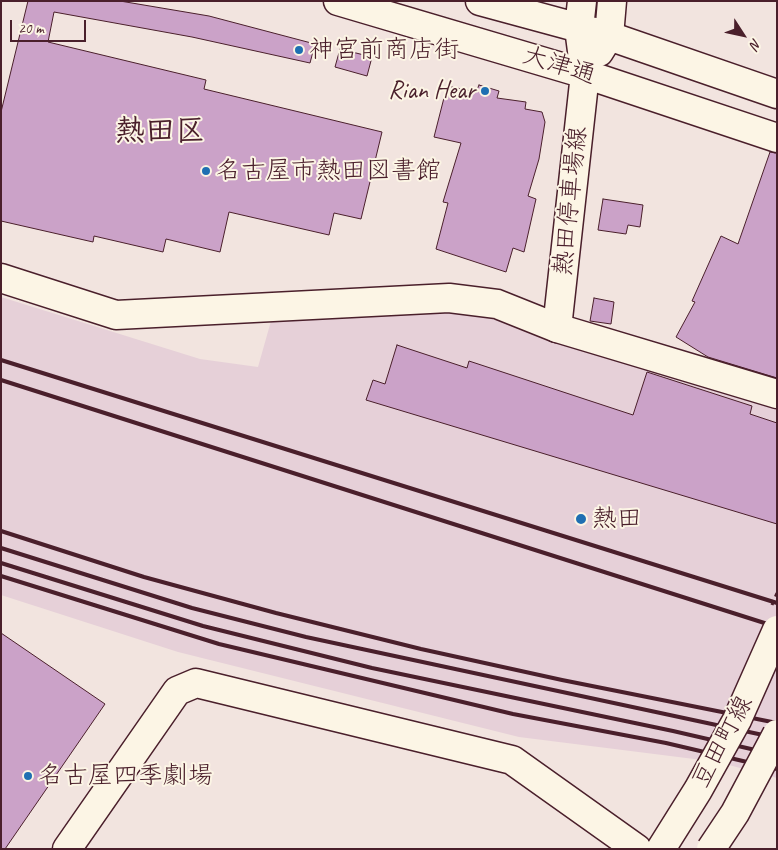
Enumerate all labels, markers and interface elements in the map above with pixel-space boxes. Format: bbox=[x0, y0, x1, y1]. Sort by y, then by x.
scale bar bbox=[12, 10, 89, 42]
north arrow bbox=[718, 10, 768, 60]
text: 20 m bbox=[18, 19, 44, 38]
place label: 神宮前商店街 bbox=[309, 35, 459, 65]
text: N bbox=[746, 35, 765, 52]
street label: 大津通 bbox=[519, 41, 599, 91]
marker: 神宮前商店街 bbox=[293, 44, 305, 56]
place label: Rian Hear bbox=[388, 76, 475, 106]
marker: Rian Hear bbox=[479, 85, 491, 97]
district label: 熱田区 bbox=[115, 114, 205, 150]
street label: 熱田停車場線 bbox=[548, 125, 594, 277]
place label: 名古屋市熱田図書館 bbox=[216, 156, 441, 186]
marker: 名古屋市熱田図書館 bbox=[200, 165, 212, 177]
place label: 熱田 bbox=[592, 504, 642, 534]
marker: 熱田 bbox=[574, 512, 588, 526]
street label: 豆田町線 bbox=[686, 691, 760, 793]
place label: 名古屋四季劇場 bbox=[38, 761, 213, 791]
marker: 名古屋四季劇場 bbox=[22, 770, 34, 782]

